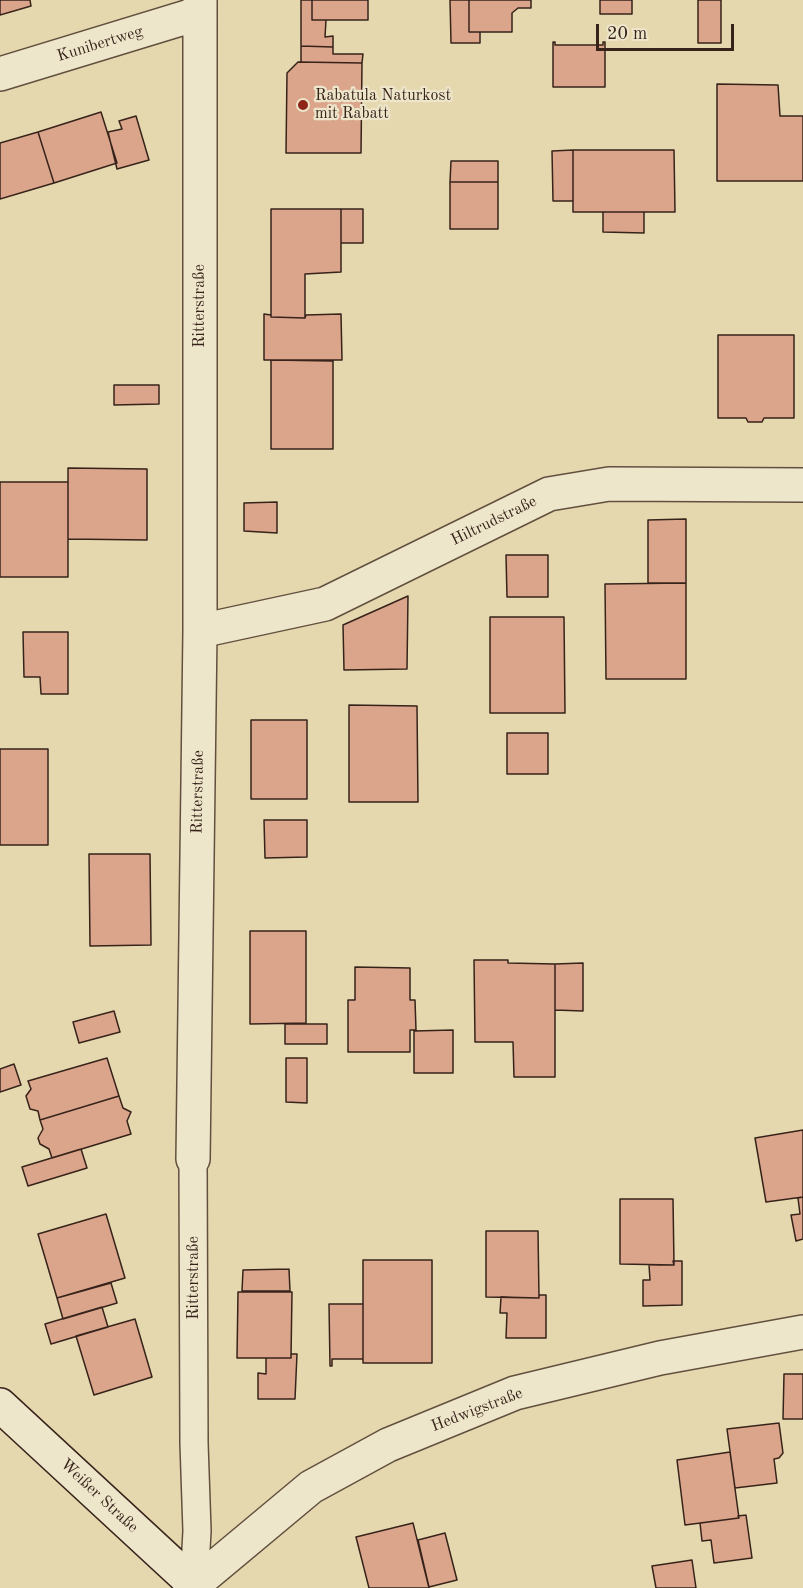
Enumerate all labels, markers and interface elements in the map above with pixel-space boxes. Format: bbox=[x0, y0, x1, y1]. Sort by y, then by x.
scale bar bbox=[599, 12, 737, 50]
street label: Kunibertweg bbox=[55, 22, 145, 66]
text: 20 m bbox=[607, 25, 647, 43]
place label: Rabatula Naturkost mit Rabatt bbox=[315, 86, 451, 124]
marker: Rabatula Naturkost mit Rabatt bbox=[296, 98, 310, 112]
street label: Ritterstraße bbox=[190, 264, 210, 348]
street label: Hiltrudstraße bbox=[448, 492, 540, 550]
street label: Ritterstraße bbox=[188, 750, 208, 834]
street label: Ritterstraße bbox=[184, 1236, 204, 1320]
street label: Hedwigstraße bbox=[429, 1384, 525, 1436]
street label: Weißer Straße bbox=[56, 1455, 142, 1537]

